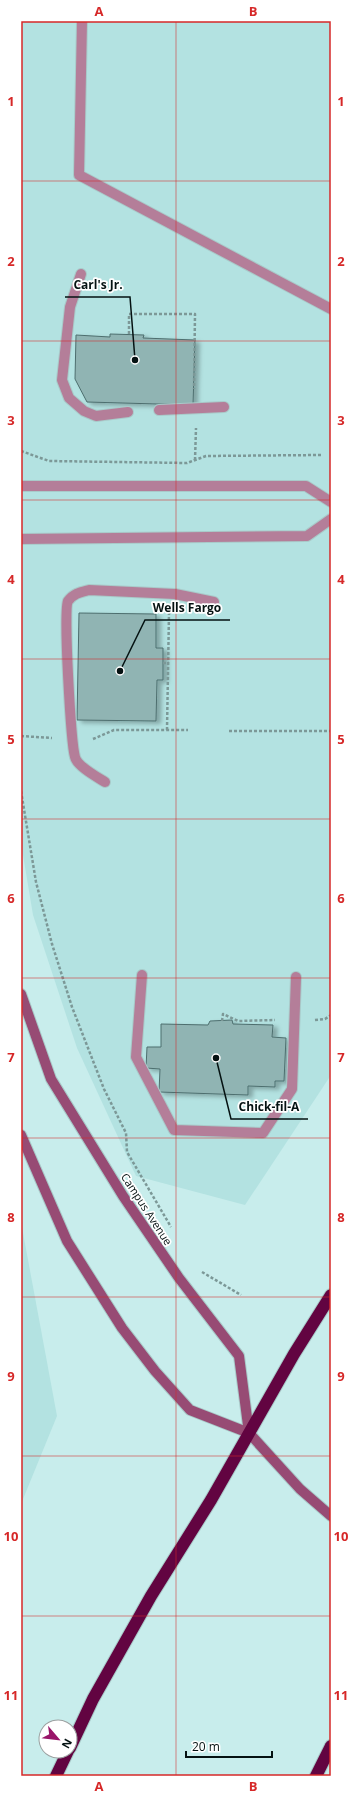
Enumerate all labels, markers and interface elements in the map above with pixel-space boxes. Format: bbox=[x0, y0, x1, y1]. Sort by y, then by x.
text: A bbox=[95, 2, 104, 20]
text: B bbox=[249, 2, 258, 20]
text: 1 bbox=[7, 92, 15, 110]
text: 1 bbox=[337, 92, 345, 110]
text: 2 bbox=[7, 252, 15, 270]
text: 2 bbox=[337, 252, 345, 270]
callout: Carl's Jr. bbox=[65, 273, 130, 297]
text: Carl's Jr. bbox=[73, 276, 123, 293]
text: 3 bbox=[7, 411, 15, 429]
text: 3 bbox=[337, 411, 345, 429]
text: 4 bbox=[7, 570, 15, 588]
text: 4 bbox=[337, 570, 345, 588]
callout: Wells Fargo bbox=[145, 596, 230, 620]
text: Wells Fargo bbox=[153, 599, 221, 616]
text: 5 bbox=[7, 730, 15, 748]
text: 5 bbox=[337, 730, 345, 748]
text: 6 bbox=[7, 889, 15, 907]
text: 6 bbox=[337, 889, 345, 907]
text: 7 bbox=[7, 1048, 15, 1066]
text: 7 bbox=[337, 1048, 345, 1066]
callout: Chick-fil-A bbox=[231, 1095, 308, 1119]
text: Chick-fil-A bbox=[239, 1098, 300, 1115]
street label: Campus Avenue bbox=[118, 1170, 176, 1248]
text: 8 bbox=[7, 1208, 15, 1226]
text: 8 bbox=[337, 1208, 345, 1226]
text: 9 bbox=[7, 1367, 15, 1385]
text: 9 bbox=[337, 1367, 345, 1385]
text: 10 bbox=[4, 1527, 18, 1545]
text: 10 bbox=[334, 1527, 348, 1545]
text: 11 bbox=[4, 1686, 18, 1704]
text: 11 bbox=[334, 1686, 348, 1704]
north arrow bbox=[38, 1719, 78, 1759]
scale bar bbox=[186, 1733, 272, 1759]
text: N bbox=[59, 1736, 76, 1751]
text: 20 m bbox=[192, 1738, 220, 1755]
text: A bbox=[95, 1777, 104, 1795]
text: B bbox=[249, 1777, 258, 1795]

